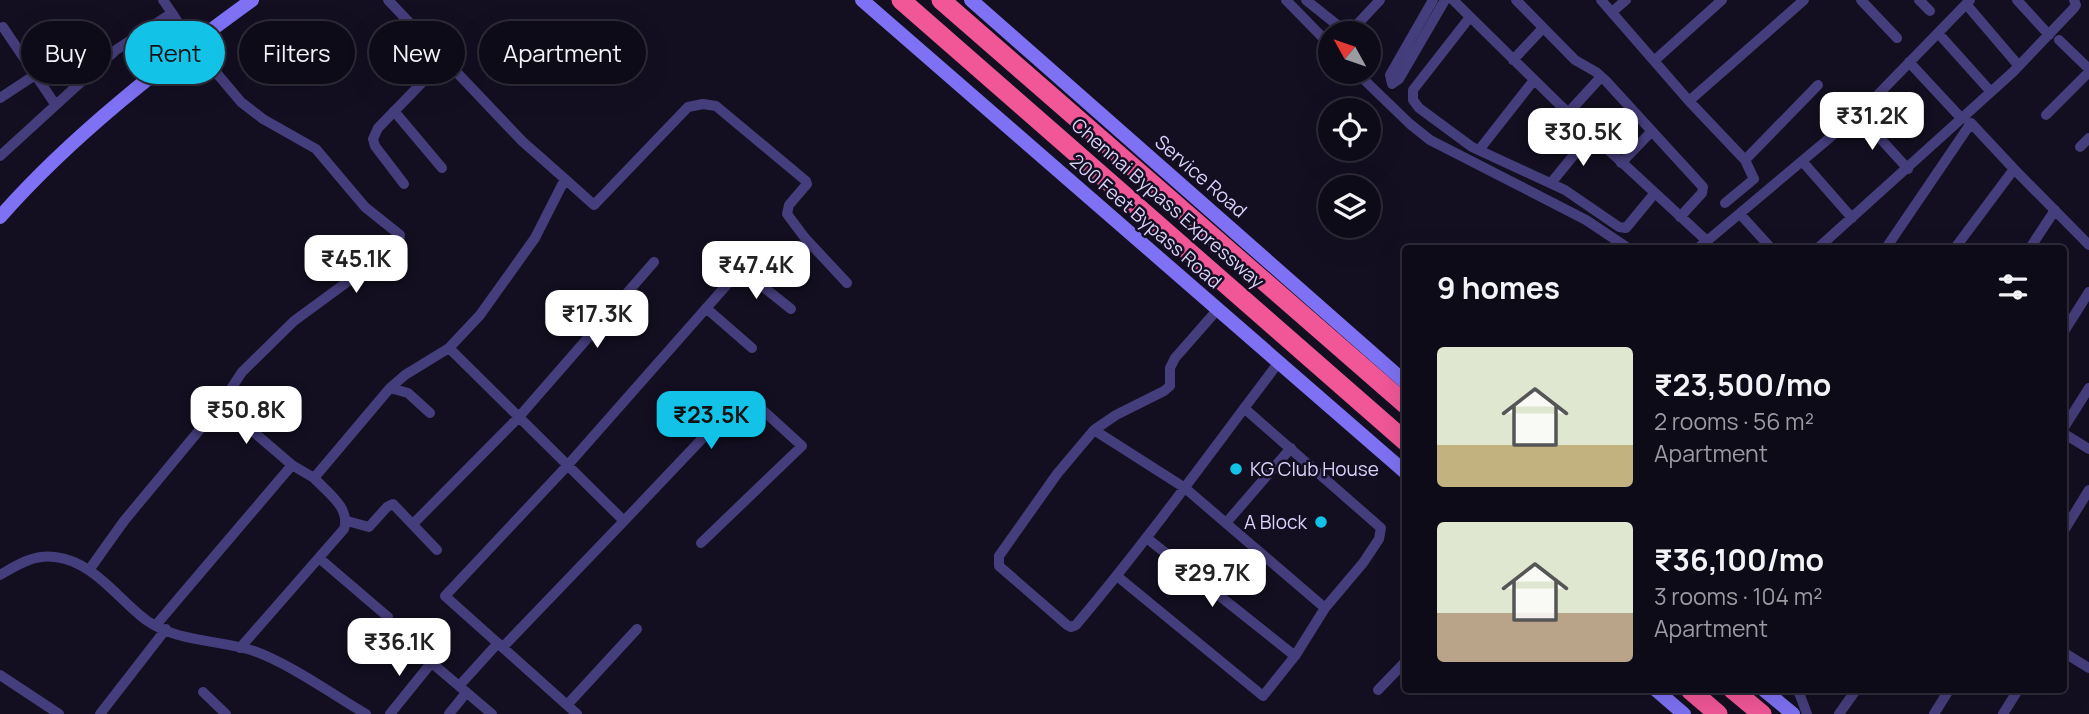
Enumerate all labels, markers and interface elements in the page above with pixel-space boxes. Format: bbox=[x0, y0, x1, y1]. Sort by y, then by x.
chip: Buy bbox=[21, 21, 111, 84]
chip: Rent bbox=[125, 21, 225, 84]
chip: Filters bbox=[239, 21, 355, 84]
chip: New bbox=[369, 21, 465, 84]
chip: Apartment bbox=[479, 21, 646, 84]
north arrow bbox=[1318, 21, 1381, 84]
map controls bbox=[1318, 21, 1381, 238]
pin: ₹31.2K bbox=[1815, 92, 1929, 152]
button: locate bbox=[1318, 98, 1381, 161]
text: ₹31.2K bbox=[1836, 99, 1908, 131]
pin: ₹30.5K bbox=[1526, 108, 1640, 168]
street label: Chennai Bypass Expressway bbox=[1066, 112, 1270, 294]
text: ₹30.5K bbox=[1544, 115, 1622, 147]
street label: Service Road bbox=[1149, 129, 1253, 223]
street label: 200 Feet Bypass Road bbox=[1065, 148, 1227, 294]
button: layers bbox=[1318, 175, 1381, 238]
pin: ₹45.1K bbox=[299, 236, 413, 295]
text: ₹45.1K bbox=[321, 242, 391, 274]
pin: ₹47.4K bbox=[699, 242, 813, 301]
text: ₹47.4K bbox=[718, 248, 794, 280]
text: 9 homes bbox=[1437, 267, 1560, 308]
icon: filters bbox=[1994, 268, 2032, 306]
pin: ₹17.3K bbox=[540, 290, 654, 350]
text: ₹17.3K bbox=[561, 297, 633, 329]
text: ₹23,500/mo bbox=[1654, 364, 1831, 405]
icon: home bbox=[1493, 375, 1577, 459]
pin: ₹50.8K bbox=[189, 386, 303, 446]
pin: ₹23.5K bbox=[654, 392, 768, 451]
text: ₹50.8K bbox=[207, 393, 285, 425]
text: ₹23.5K bbox=[673, 398, 749, 430]
text: 2 rooms · 56 m² bbox=[1654, 405, 1814, 437]
text: Apartment bbox=[1654, 437, 1768, 469]
place label: KG Club House bbox=[1250, 456, 1379, 482]
marker: KG Club House bbox=[1228, 461, 1244, 477]
place label: A Block bbox=[1244, 509, 1308, 535]
marker: A Block bbox=[1313, 514, 1329, 530]
text: ₹36,100/mo bbox=[1654, 539, 1824, 580]
pin: ₹29.7K bbox=[1155, 550, 1269, 609]
icon: home bbox=[1493, 550, 1577, 634]
text: ₹29.7K bbox=[1174, 556, 1250, 588]
text: 3 rooms · 104 m² bbox=[1654, 580, 1822, 612]
text: Apartment bbox=[1654, 612, 1768, 644]
pin: ₹36.1K bbox=[342, 618, 456, 678]
text: ₹36.1K bbox=[363, 625, 435, 657]

